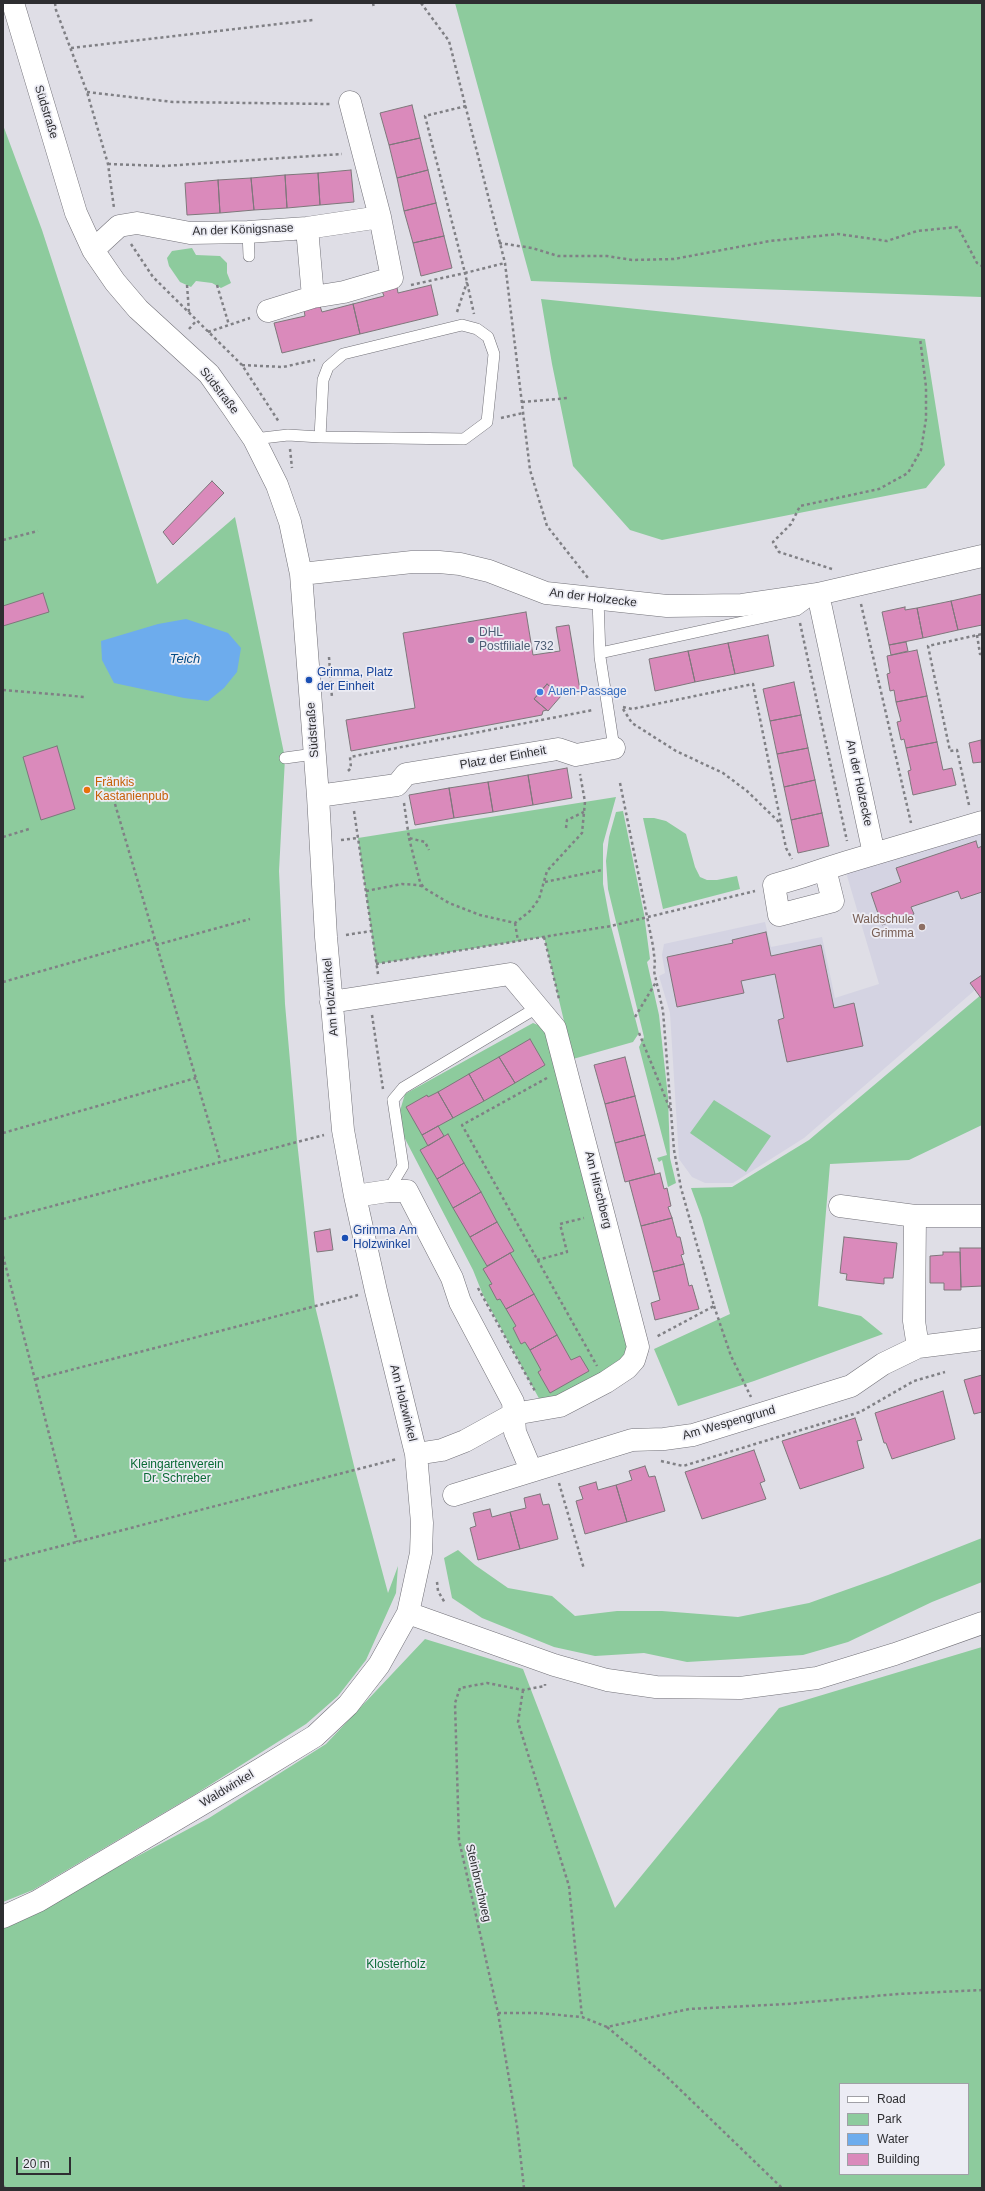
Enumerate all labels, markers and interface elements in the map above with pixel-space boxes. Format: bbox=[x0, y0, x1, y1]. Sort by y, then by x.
street label: Südstraße bbox=[31, 83, 61, 141]
street label: An der Königsnase bbox=[192, 221, 294, 239]
street label: Südstraße bbox=[196, 365, 242, 417]
street label: An der Holzecke bbox=[548, 585, 638, 611]
place label: DHL Postfiliale 732 bbox=[479, 626, 554, 654]
marker: DHL Postfiliale 732 bbox=[466, 635, 476, 645]
water label: Teich bbox=[170, 651, 200, 667]
place label: Grimma, Platz der Einheit bbox=[317, 666, 393, 694]
marker: Grimma, Platz der Einheit bbox=[304, 675, 314, 685]
place label: Auen-Passage bbox=[548, 685, 627, 699]
marker: Auen-Passage bbox=[535, 687, 545, 697]
street label: Südstraße bbox=[304, 702, 322, 758]
street label: An der Holzecke bbox=[843, 738, 875, 828]
street label: Platz der Einheit bbox=[459, 743, 547, 773]
place label: Fränkis Kastanienpub bbox=[95, 776, 168, 804]
marker: Fränkis Kastanienpub bbox=[82, 785, 92, 795]
place label: Waldschule Grimma bbox=[852, 913, 914, 941]
marker: Waldschule Grimma bbox=[917, 922, 927, 932]
street label: Am Holzwinkel bbox=[320, 957, 342, 1037]
street label: Am Hirschberg bbox=[581, 1150, 615, 1230]
place label: Grimma Am Holzwinkel bbox=[353, 1224, 417, 1252]
marker: Grimma Am Holzwinkel bbox=[340, 1233, 350, 1243]
street label: Am Holzwinkel bbox=[386, 1363, 420, 1443]
street label: Am Wespengrund bbox=[681, 1403, 777, 1443]
park label: Kleingartenverein Dr. Schreber bbox=[130, 1458, 224, 1486]
street label: Waldwinkel bbox=[197, 1767, 257, 1811]
street label: Steinbruchweg bbox=[462, 1843, 494, 1923]
park label: Klosterholz bbox=[366, 1958, 426, 1972]
legend bbox=[839, 2083, 969, 2175]
text: Road bbox=[877, 2092, 906, 2106]
text: Park bbox=[877, 2112, 902, 2126]
text: Water bbox=[877, 2132, 909, 2146]
scale bar bbox=[18, 2149, 73, 2175]
text: Building bbox=[877, 2152, 920, 2166]
text: 20 m bbox=[23, 2157, 50, 2171]

